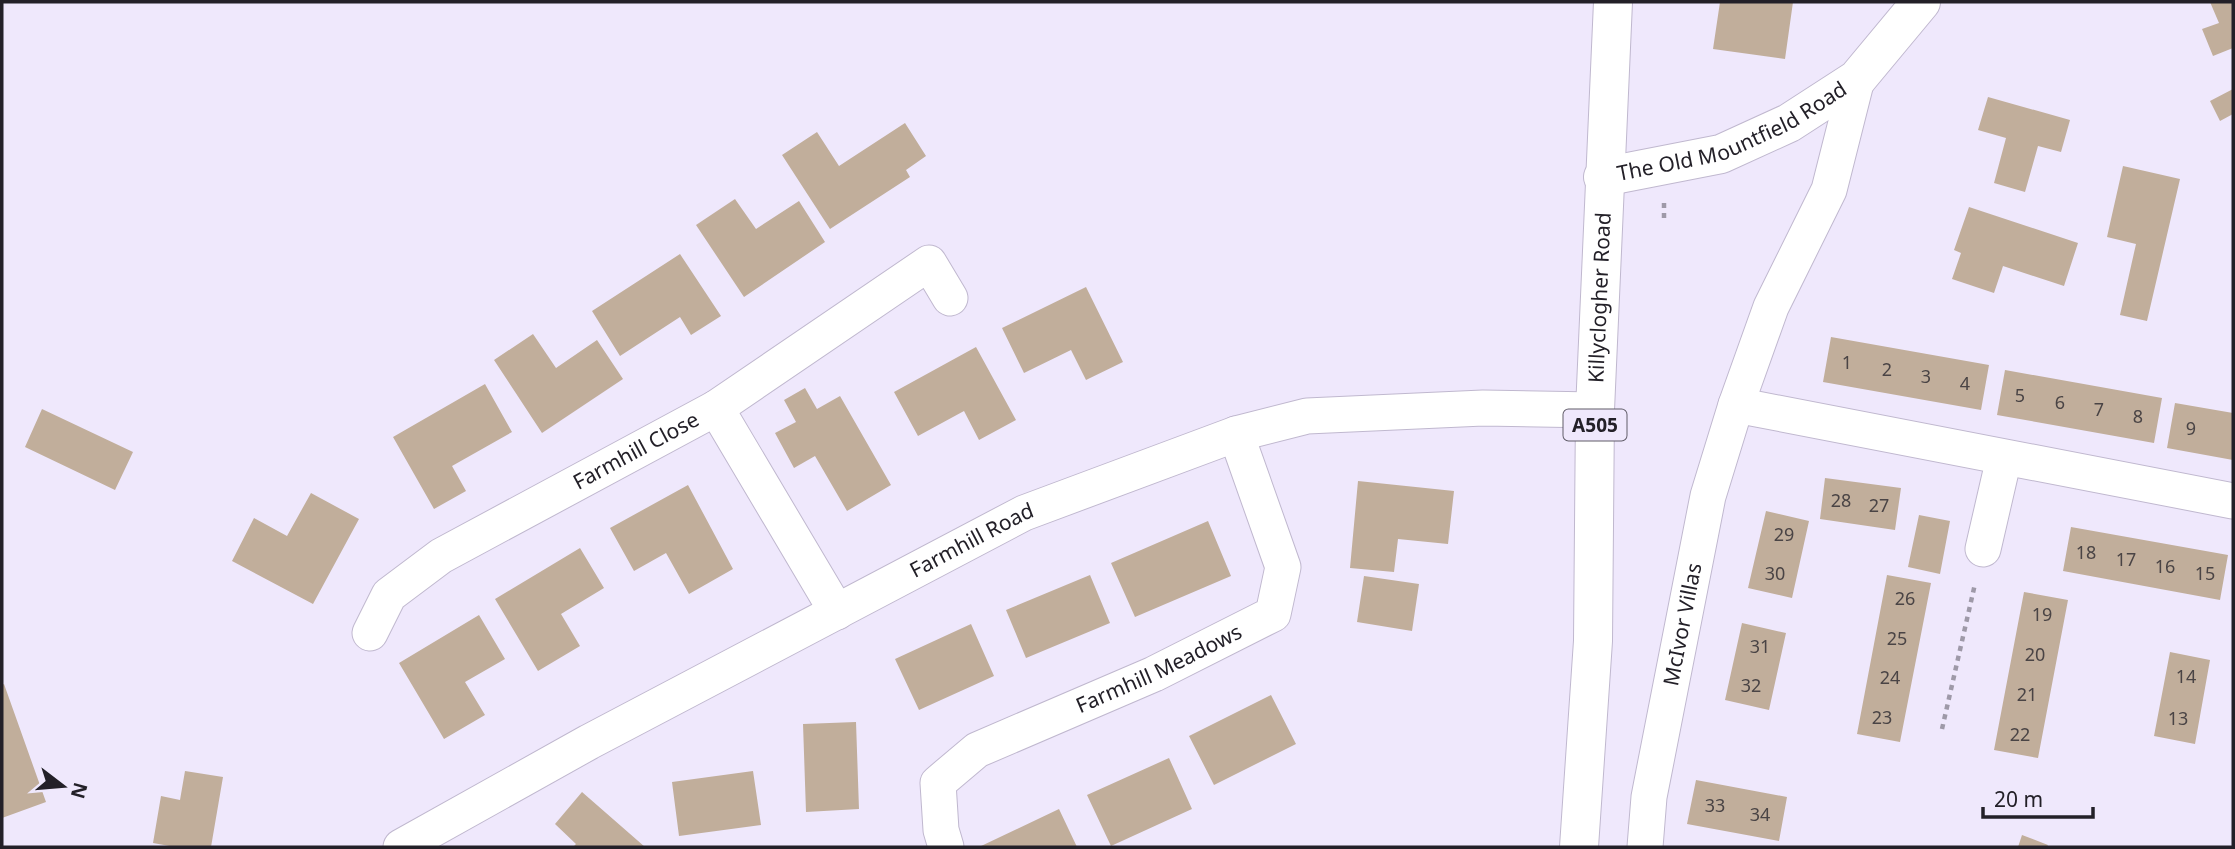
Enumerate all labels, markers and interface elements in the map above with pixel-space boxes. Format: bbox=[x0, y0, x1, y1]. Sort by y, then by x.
street label: The Old Mountfield Road bbox=[1615, 74, 1852, 187]
street label: Killyclogher Road bbox=[1581, 212, 1617, 383]
house number: 1 bbox=[1842, 350, 1852, 374]
house number: 2 bbox=[1882, 357, 1892, 381]
house number: 3 bbox=[1921, 364, 1931, 388]
house number: 4 bbox=[1960, 371, 1970, 395]
house number: 5 bbox=[2015, 383, 2025, 407]
house number: 6 bbox=[2055, 390, 2065, 414]
house number: 7 bbox=[2094, 397, 2104, 421]
house number: 8 bbox=[2133, 404, 2143, 428]
street label: Farmhill Close bbox=[568, 405, 703, 495]
road number: A505 bbox=[1564, 410, 1626, 440]
house number: 9 bbox=[2186, 416, 2196, 440]
house number: 28 bbox=[1831, 488, 1851, 512]
house number: 27 bbox=[1869, 493, 1889, 517]
street label: Farmhill Road bbox=[905, 496, 1037, 584]
house number: 29 bbox=[1774, 522, 1794, 546]
house number: 18 bbox=[2076, 540, 2096, 564]
house number: 17 bbox=[2116, 547, 2136, 571]
house number: 16 bbox=[2155, 554, 2175, 578]
street label: McIvor Villas bbox=[1656, 560, 1708, 688]
house number: 30 bbox=[1765, 561, 1785, 585]
house number: 15 bbox=[2195, 561, 2215, 585]
house number: 26 bbox=[1895, 586, 1915, 610]
house number: 19 bbox=[2032, 602, 2052, 626]
street label: Farmhill Meadows bbox=[1071, 617, 1246, 719]
house number: 25 bbox=[1887, 626, 1907, 650]
house number: 31 bbox=[1750, 634, 1770, 658]
house number: 20 bbox=[2025, 642, 2045, 666]
house number: 14 bbox=[2176, 664, 2196, 688]
house number: 24 bbox=[1880, 665, 1900, 689]
house number: 32 bbox=[1741, 673, 1761, 697]
house number: 21 bbox=[2017, 682, 2037, 706]
house number: 23 bbox=[1872, 705, 1892, 729]
house number: 13 bbox=[2168, 706, 2188, 730]
house number: 22 bbox=[2010, 722, 2030, 746]
north arrow bbox=[28, 751, 98, 821]
scale bar bbox=[1983, 776, 2093, 820]
text: N bbox=[65, 780, 94, 802]
text: 20 m bbox=[1994, 785, 2043, 813]
house number: 33 bbox=[1705, 793, 1725, 817]
house number: 34 bbox=[1750, 802, 1770, 826]

